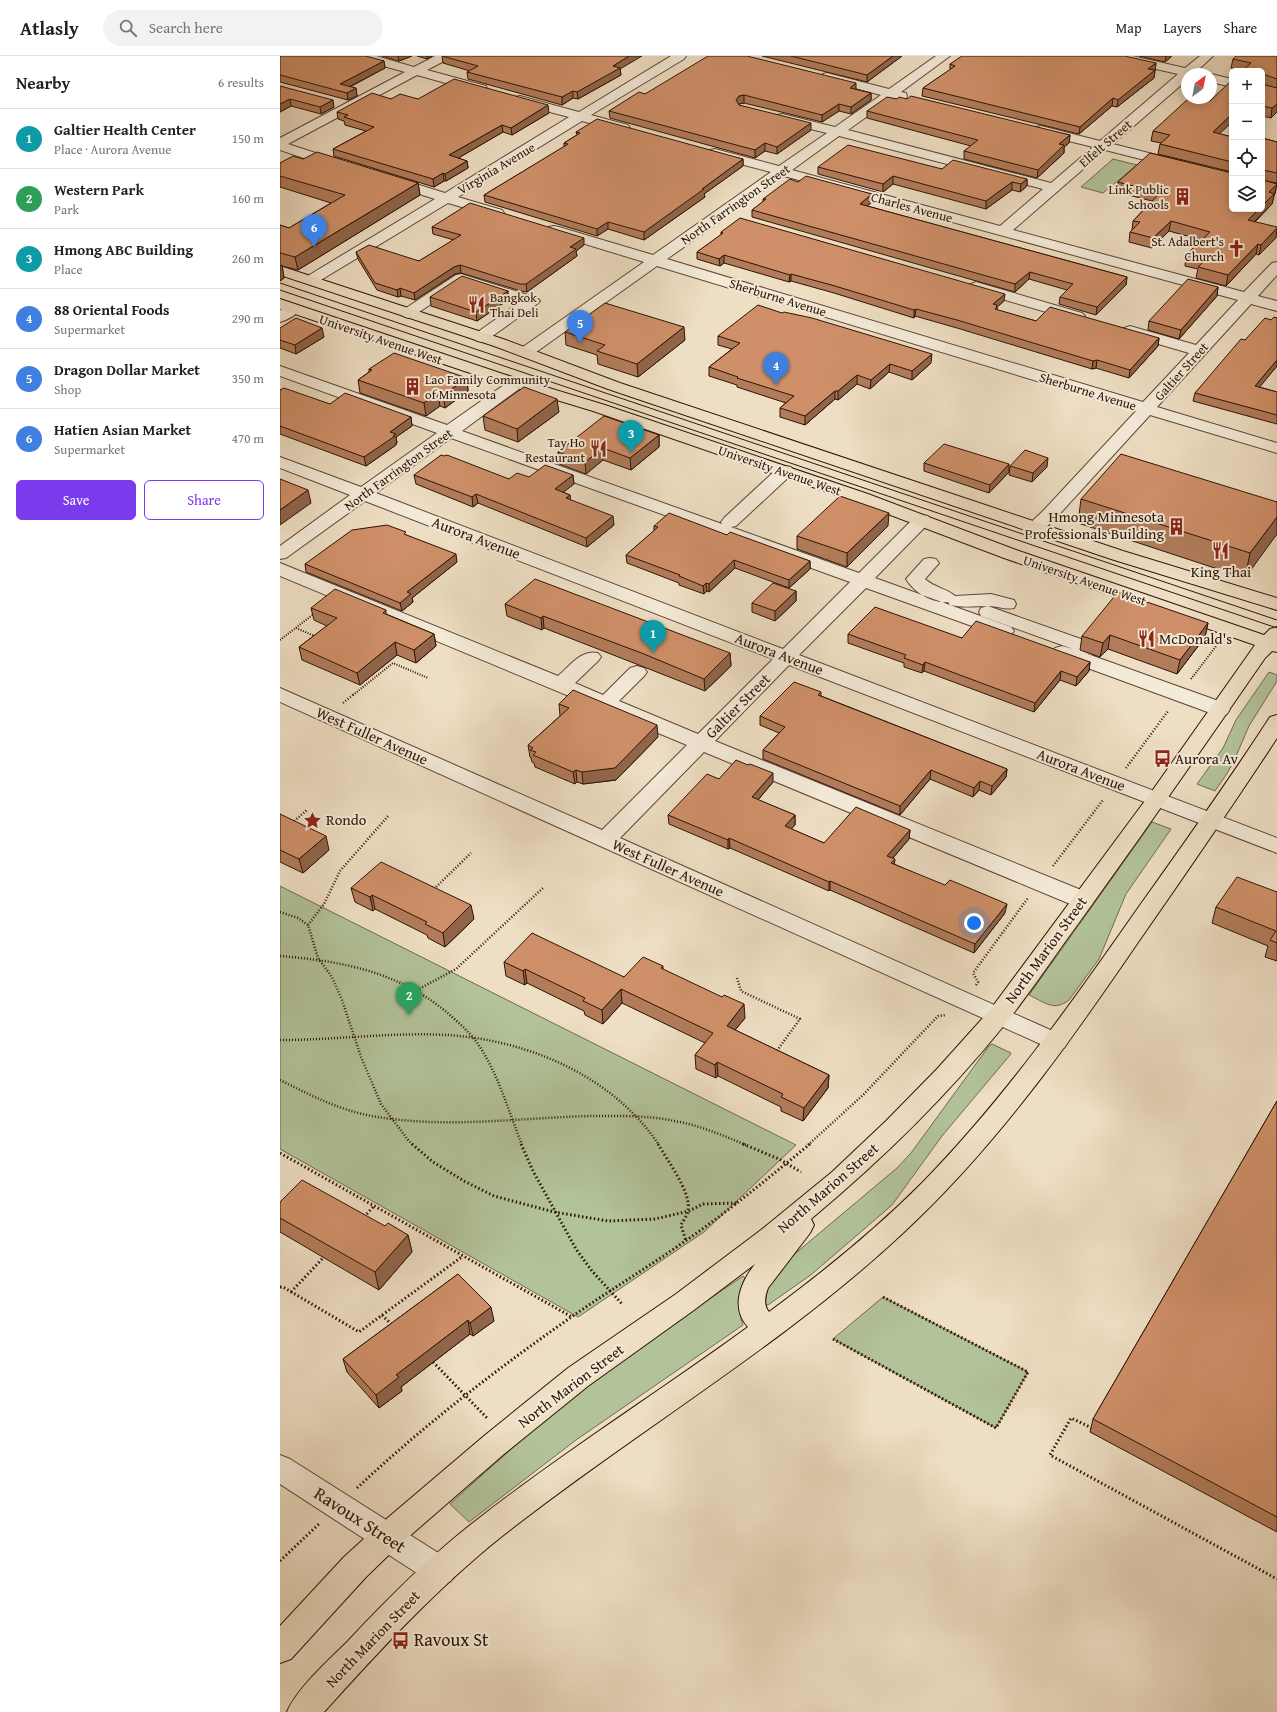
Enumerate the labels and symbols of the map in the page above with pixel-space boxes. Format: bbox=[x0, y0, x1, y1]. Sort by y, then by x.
north arrow bbox=[1181, 68, 1217, 104]
street label: Elfelt Street bbox=[1075, 115, 1136, 172]
street label: Virginia Avenue bbox=[454, 138, 539, 199]
street label: North Farrington Street bbox=[677, 159, 794, 249]
place label: Link Public Schools bbox=[1108, 180, 1169, 214]
building icon: Link Public Schools bbox=[1172, 186, 1192, 206]
street label: Charles Avenue bbox=[869, 187, 955, 227]
pin: 6 bbox=[301, 214, 327, 247]
place label: St. Adalbert's Church bbox=[1151, 232, 1225, 266]
church icon: St. Adalbert's Church bbox=[1227, 238, 1247, 258]
street label: Sherburne Avenue bbox=[727, 274, 829, 321]
place label: Bangkok Thai Deli bbox=[490, 288, 539, 322]
restaurant icon: Bangkok Thai Deli bbox=[467, 294, 487, 314]
street label: University Avenue West bbox=[317, 309, 445, 370]
pin: 5 bbox=[567, 310, 593, 343]
street label: Galtier Street bbox=[1150, 338, 1213, 405]
pin: 4 bbox=[763, 352, 789, 385]
street label: Sherburne Avenue bbox=[1037, 368, 1139, 415]
place label: Lao Family Community of Minnesota bbox=[425, 370, 551, 404]
building icon: Lao Family Community of Minnesota bbox=[402, 376, 422, 396]
pin: 3 bbox=[618, 420, 644, 453]
street label: North Farrington Street bbox=[340, 423, 457, 515]
place label: Tay Ho Restaurant bbox=[525, 433, 585, 467]
restaurant icon: Tay Ho Restaurant bbox=[588, 439, 608, 459]
street label: University Avenue West bbox=[716, 440, 844, 501]
place label: Hmong Minnesota Professionals Building bbox=[1025, 506, 1165, 544]
street label: Aurora Avenue bbox=[429, 511, 524, 564]
building icon: Hmong Minnesota Professionals Building bbox=[1167, 516, 1187, 536]
restaurant icon: King Thai bbox=[1211, 541, 1231, 561]
street label: University Avenue West bbox=[1021, 550, 1149, 611]
place label: King Thai bbox=[1191, 561, 1251, 582]
pin: 1 bbox=[640, 620, 666, 653]
street label: Aurora Avenue bbox=[732, 627, 827, 680]
place label: McDonald's bbox=[1159, 628, 1232, 649]
restaurant icon: McDonald's bbox=[1136, 629, 1156, 649]
street label: Galtier Street bbox=[700, 668, 775, 743]
street label: West Fuller Avenue bbox=[313, 701, 431, 770]
street label: Aurora Avenue bbox=[1034, 743, 1129, 796]
place label: Aurora Av bbox=[1175, 748, 1239, 769]
bus stop icon: Aurora Av bbox=[1152, 749, 1172, 769]
place label: Rondo bbox=[326, 809, 367, 830]
place icon: Rondo bbox=[303, 810, 323, 830]
street label: West Fuller Avenue bbox=[609, 833, 727, 902]
street label: North Marion Street bbox=[1000, 891, 1092, 1008]
your location bbox=[964, 913, 984, 933]
pin: 2 bbox=[396, 982, 422, 1015]
street label: North Marion Street bbox=[773, 1137, 883, 1237]
street label: North Marion Street bbox=[513, 1338, 629, 1432]
street label: Ravoux Street bbox=[309, 1480, 412, 1560]
street label: North Marion Street bbox=[321, 1585, 425, 1692]
place label: Ravoux St bbox=[414, 1626, 489, 1653]
bus stop icon: Ravoux St bbox=[391, 1630, 411, 1650]

